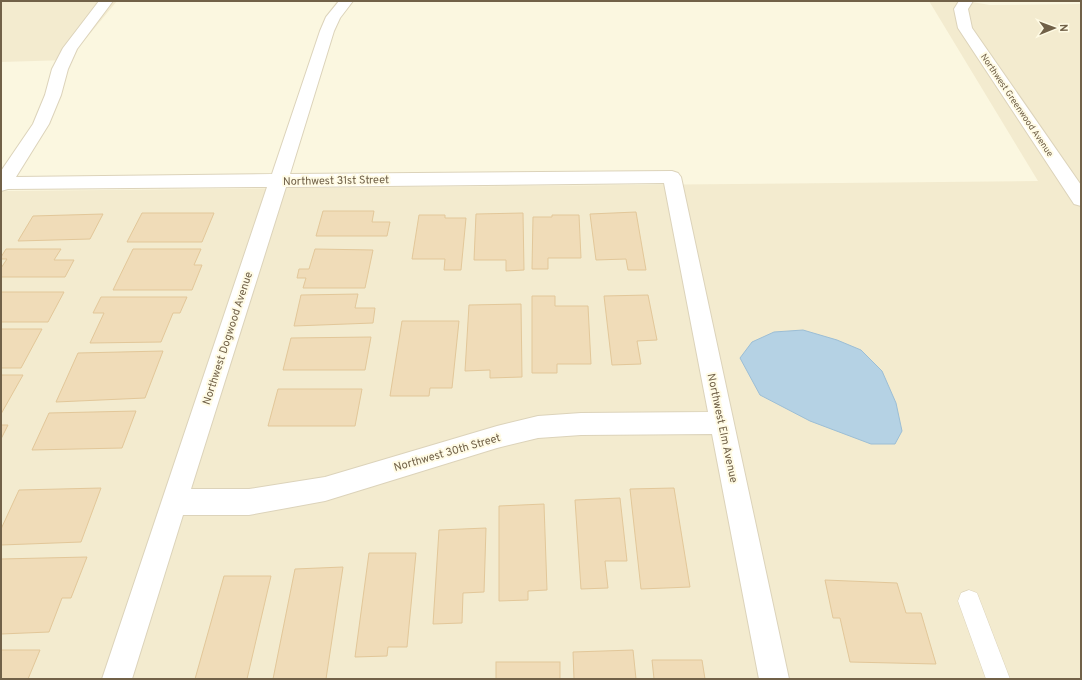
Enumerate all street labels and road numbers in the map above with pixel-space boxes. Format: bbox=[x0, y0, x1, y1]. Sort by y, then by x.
street label: Northwest Greenwood Avenue bbox=[978, 52, 1055, 159]
street label: Northwest 31st Street bbox=[283, 173, 389, 189]
street label: Northwest Dogwood Avenue bbox=[200, 270, 256, 407]
street label: Northwest Elm Avenue bbox=[704, 372, 740, 484]
street label: Northwest 30th Street bbox=[392, 431, 502, 475]

